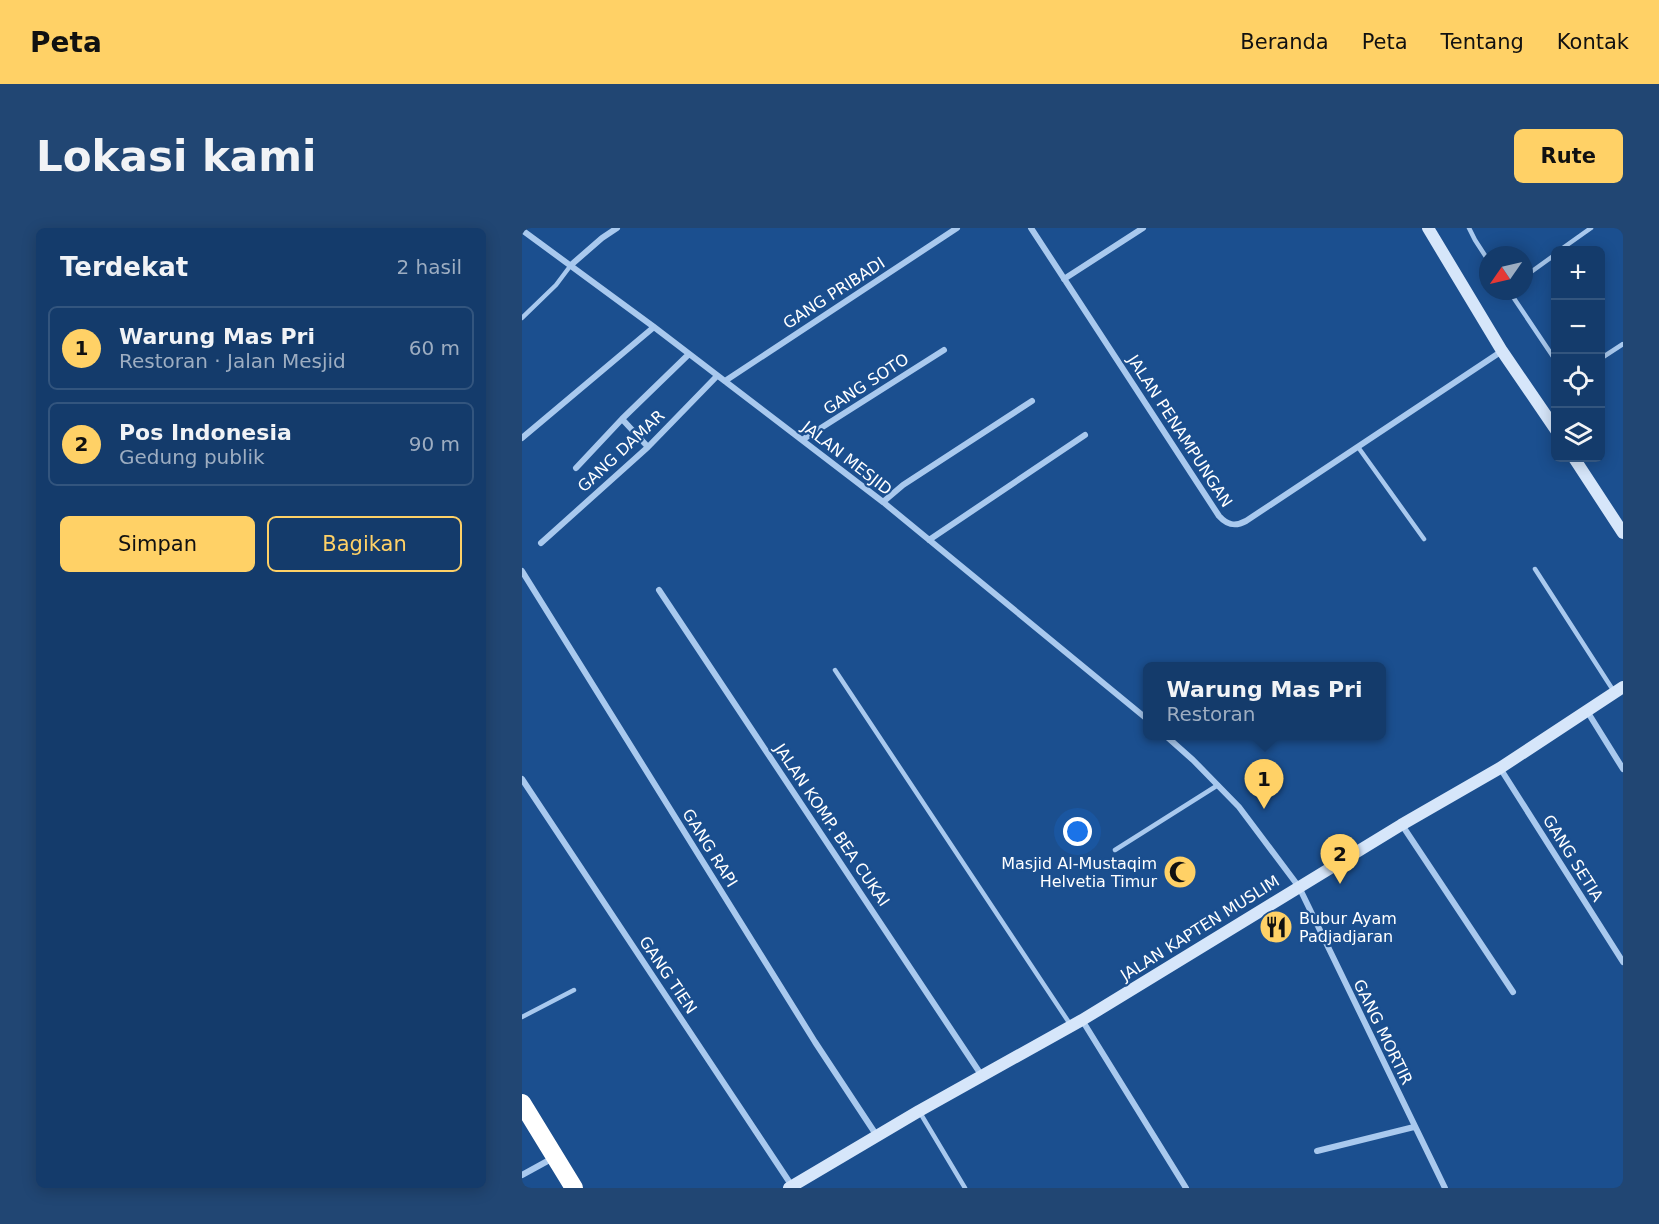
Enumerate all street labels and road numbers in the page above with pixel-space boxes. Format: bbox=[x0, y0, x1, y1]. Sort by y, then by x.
street label: GANG PRIBADI bbox=[780, 253, 888, 333]
street label: GANG SOTO bbox=[820, 349, 912, 419]
street label: JALAN PENAMPUNGAN bbox=[1123, 350, 1236, 511]
street label: GANG DAMAR bbox=[574, 406, 668, 496]
street label: JALAN MESJID bbox=[798, 416, 896, 499]
street label: JALAN KOMP. BEA CUKAI bbox=[770, 739, 894, 910]
street label: GANG RAPI bbox=[678, 805, 742, 891]
street label: GANG SETIA bbox=[1539, 811, 1607, 905]
street label: JALAN KAPTEN MUSLIM bbox=[1116, 871, 1283, 985]
street label: GANG TIEN bbox=[635, 933, 701, 1017]
street label: GANG MORTIR bbox=[1349, 976, 1417, 1088]

